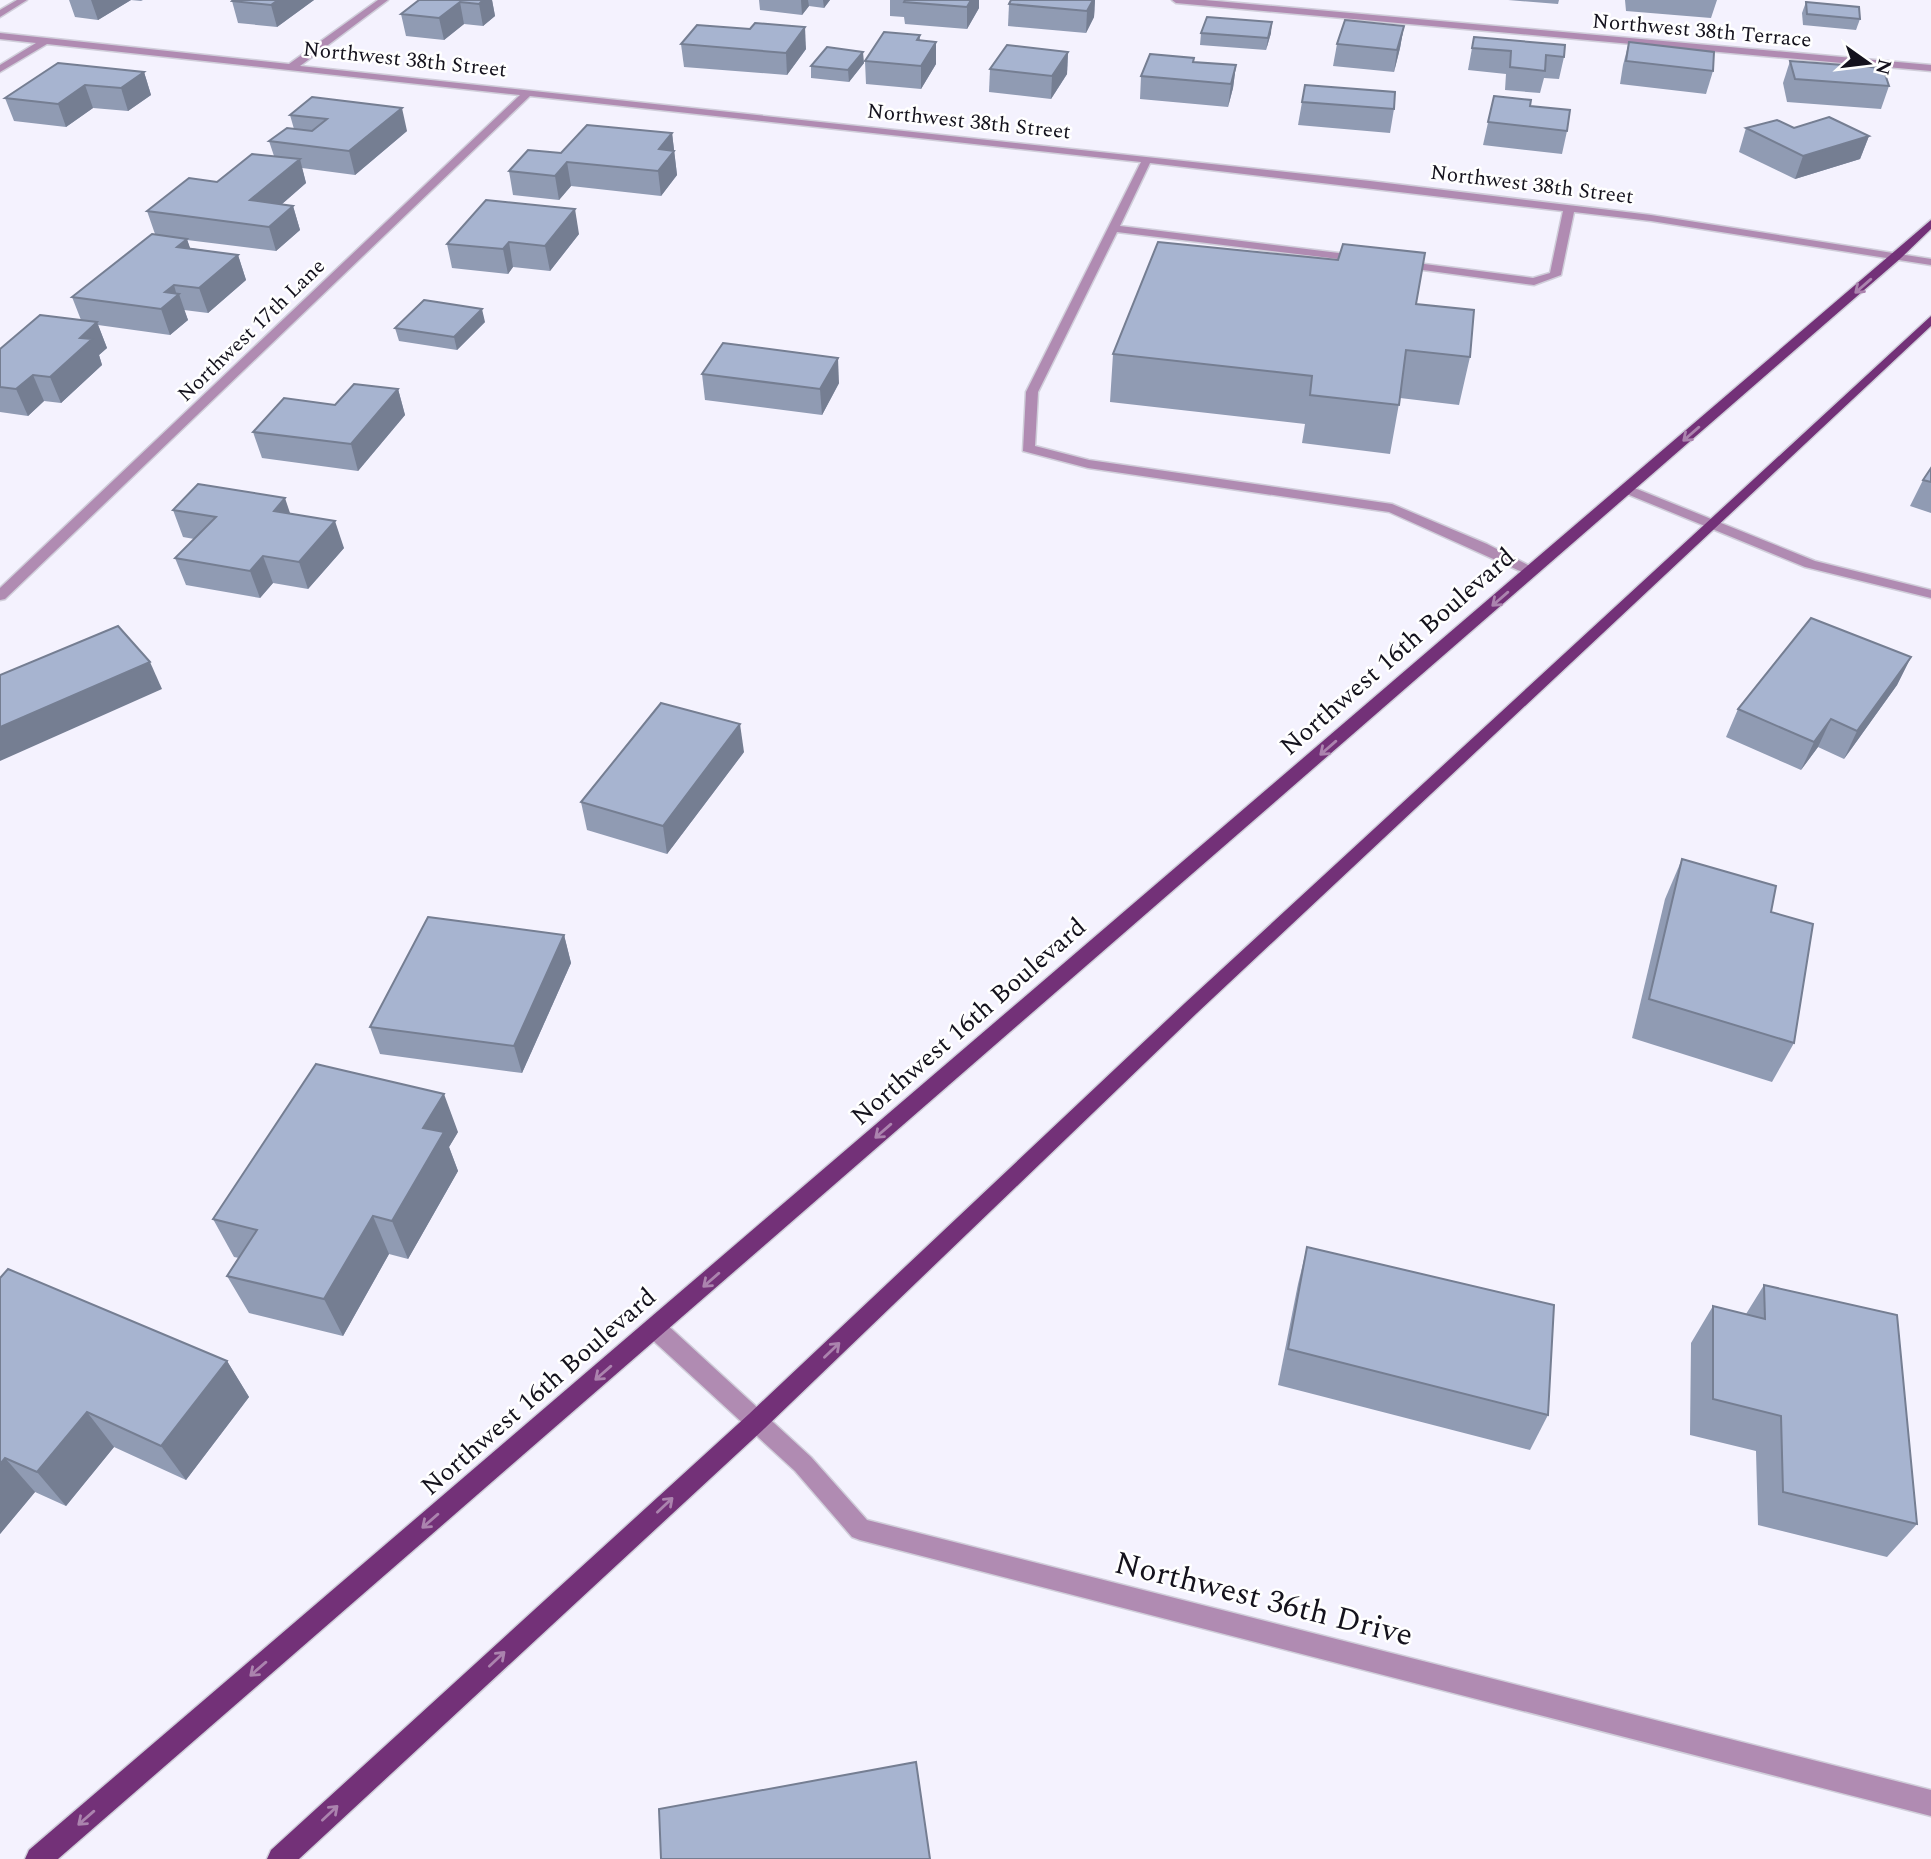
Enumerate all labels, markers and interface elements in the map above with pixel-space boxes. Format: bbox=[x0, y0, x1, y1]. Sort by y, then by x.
street label: Northwest 38th Terrace bbox=[1591, 5, 1813, 57]
north arrow bbox=[1833, 28, 1903, 98]
street label: Northwest 38th Street bbox=[302, 33, 508, 87]
text: N bbox=[1867, 56, 1899, 78]
street label: Northwest 38th Street bbox=[866, 95, 1072, 149]
street label: Northwest 38th Street bbox=[1428, 157, 1635, 213]
street label: Northwest 17th Lane bbox=[170, 251, 333, 410]
one-way arrow bbox=[1854, 278, 1872, 294]
one-way arrow bbox=[1682, 426, 1700, 442]
street label: Northwest 16th Boulevard bbox=[1271, 538, 1524, 766]
one-way arrow bbox=[1491, 591, 1509, 607]
one-way arrow bbox=[1319, 740, 1337, 756]
street label: Northwest 16th Boulevard bbox=[842, 908, 1095, 1136]
one-way arrow bbox=[874, 1123, 892, 1139]
one-way arrow bbox=[702, 1272, 720, 1288]
street label: Northwest 16th Boulevard bbox=[412, 1278, 665, 1506]
one-way arrow bbox=[823, 1342, 840, 1359]
one-way arrow bbox=[594, 1365, 612, 1381]
one-way arrow bbox=[656, 1497, 673, 1514]
one-way arrow bbox=[422, 1513, 440, 1529]
street label: Northwest 36th Drive bbox=[1109, 1539, 1418, 1660]
one-way arrow bbox=[488, 1651, 506, 1667]
one-way arrow bbox=[249, 1661, 267, 1677]
one-way arrow bbox=[321, 1805, 339, 1821]
one-way arrow bbox=[77, 1810, 95, 1826]

